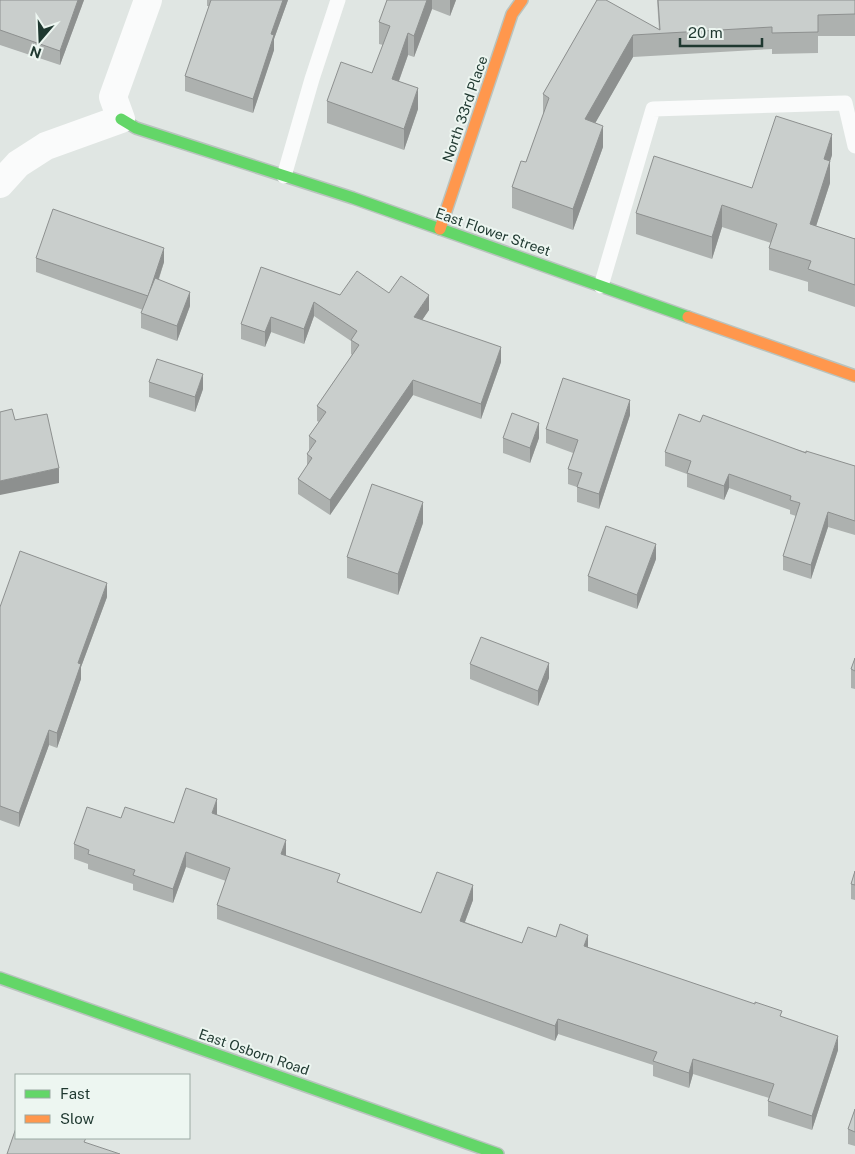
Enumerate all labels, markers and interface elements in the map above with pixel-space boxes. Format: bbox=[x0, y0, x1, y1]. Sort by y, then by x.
north arrow bbox=[15, 15, 65, 65]
scale bar bbox=[680, 15, 762, 47]
text: 20 m bbox=[688, 24, 723, 41]
text: N bbox=[28, 43, 44, 62]
street label: North 33rd Place bbox=[439, 54, 491, 164]
street label: East Flower Street bbox=[433, 205, 553, 259]
street label: East Osborn Road bbox=[197, 1026, 311, 1078]
legend bbox=[15, 1074, 190, 1139]
text: Fast bbox=[60, 1085, 90, 1102]
text: Slow bbox=[60, 1110, 95, 1127]

